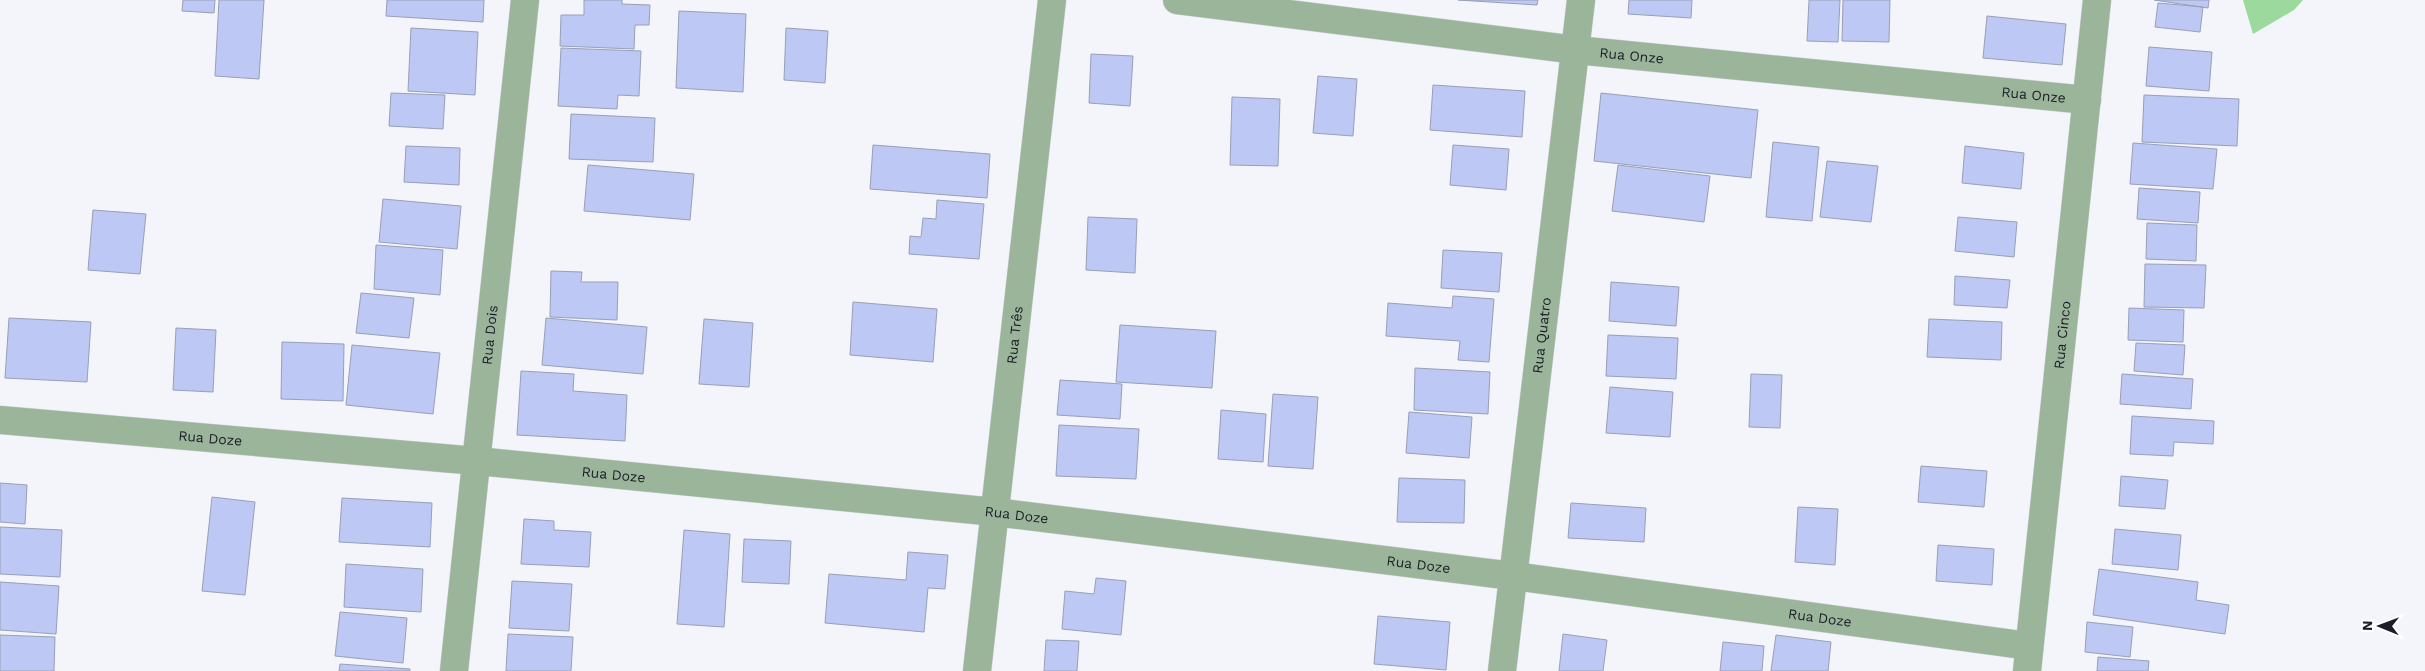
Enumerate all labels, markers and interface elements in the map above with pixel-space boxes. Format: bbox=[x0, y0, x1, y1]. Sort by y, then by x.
street label: Rua Onze bbox=[1599, 44, 1665, 67]
street label: Rua Onze bbox=[2001, 84, 2067, 106]
street label: Rua Quatro bbox=[1529, 296, 1554, 374]
street label: Rua Cinco bbox=[2051, 300, 2074, 370]
street label: Rua Dois bbox=[478, 304, 501, 365]
street label: Rua Três bbox=[1003, 305, 1026, 365]
street label: Rua Doze bbox=[178, 427, 243, 449]
street label: Rua Doze bbox=[581, 463, 646, 486]
street label: Rua Doze bbox=[984, 503, 1049, 527]
street label: Rua Doze bbox=[1386, 552, 1451, 576]
north arrow bbox=[2355, 601, 2405, 651]
street label: Rua Doze bbox=[1787, 605, 1853, 630]
text: N bbox=[2359, 620, 2375, 631]

